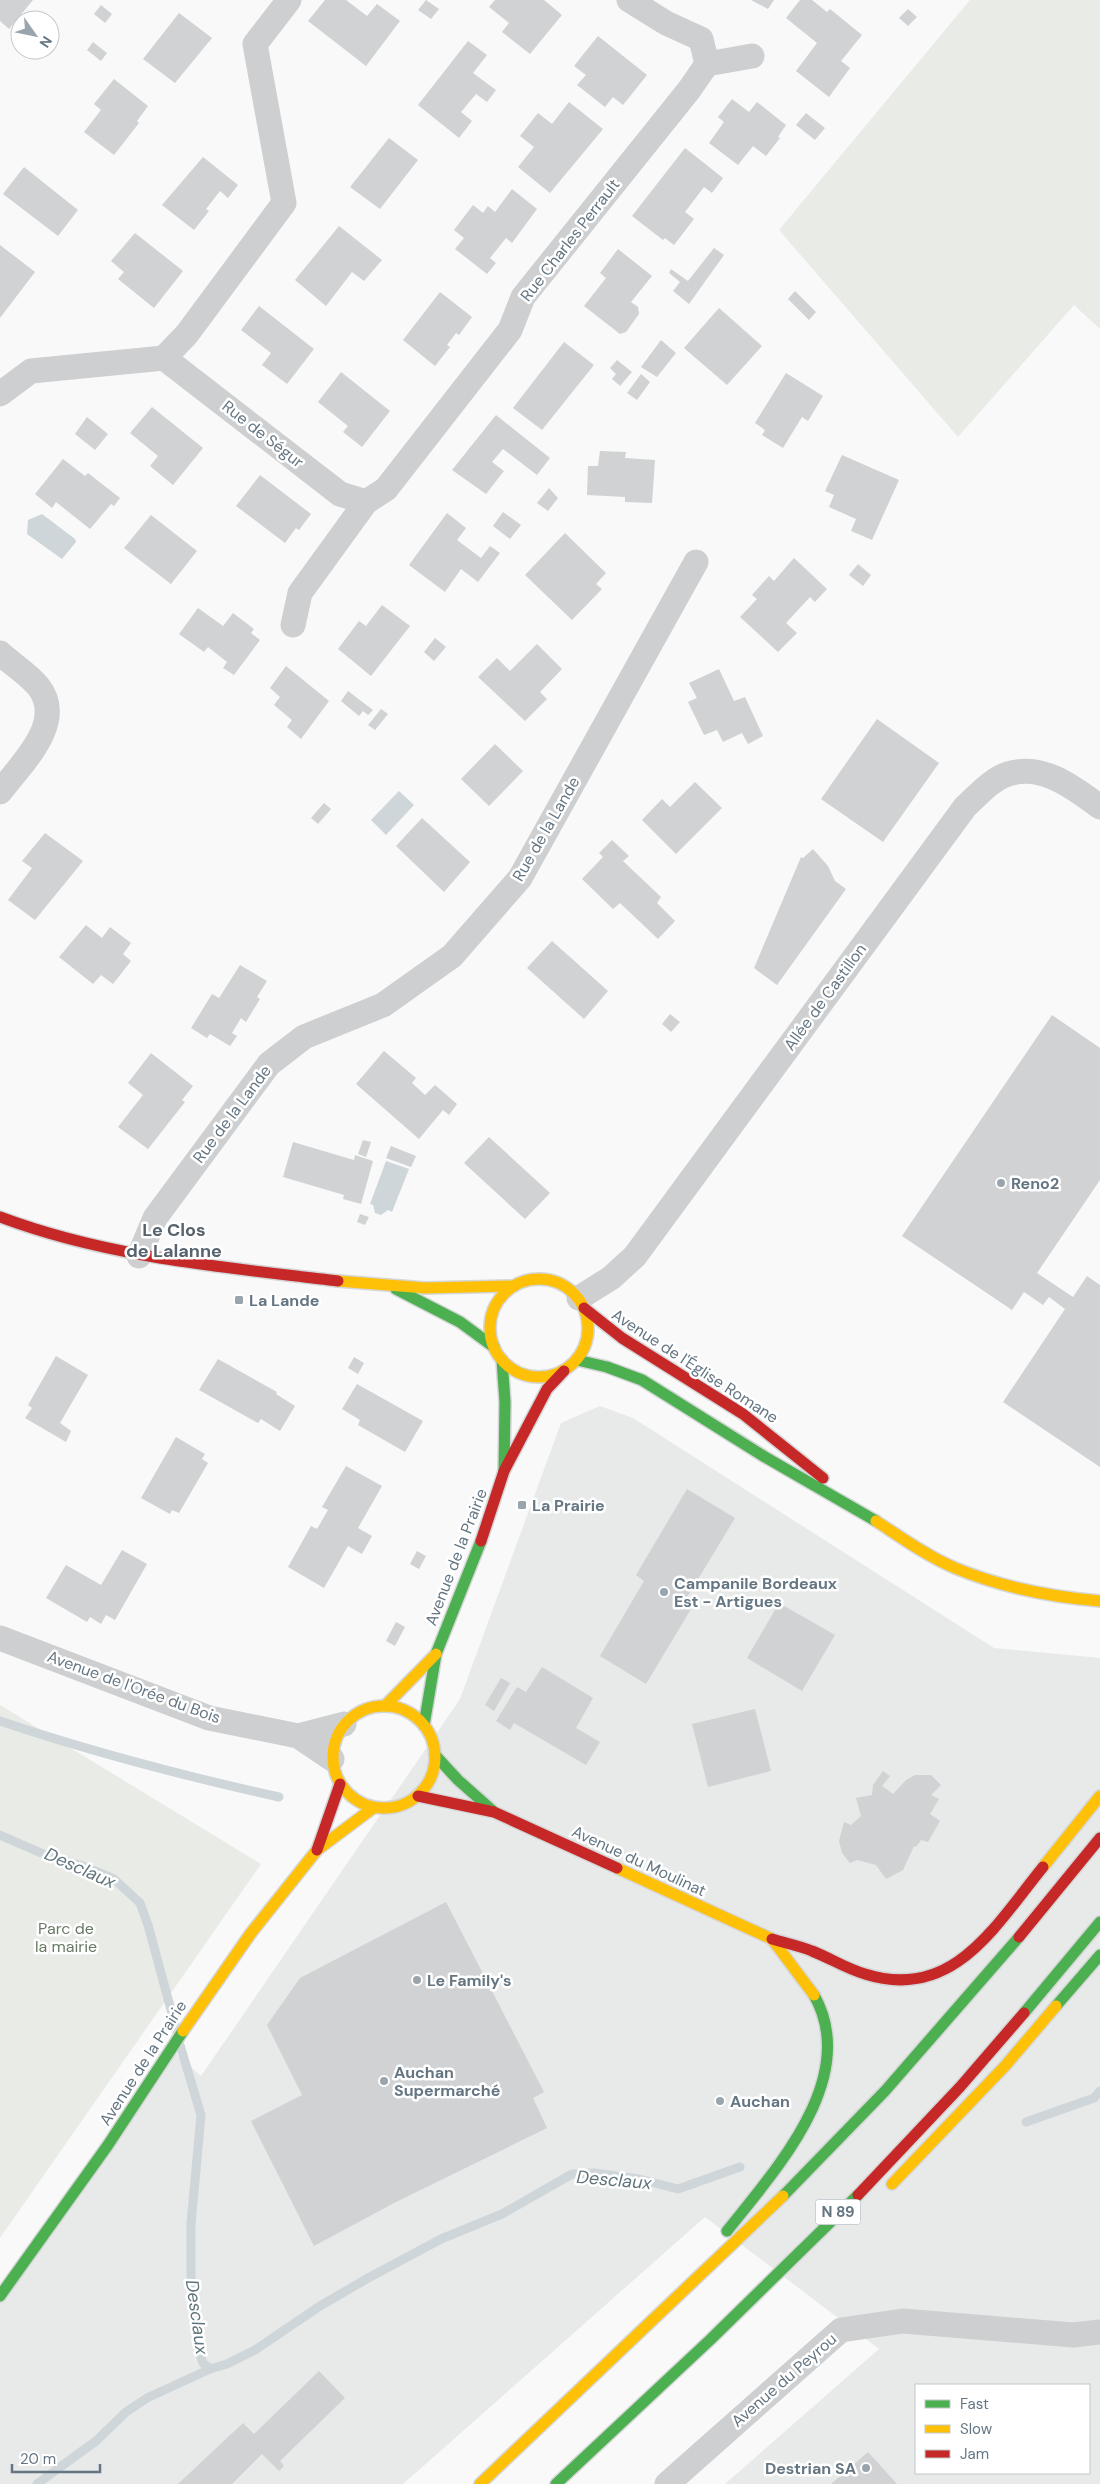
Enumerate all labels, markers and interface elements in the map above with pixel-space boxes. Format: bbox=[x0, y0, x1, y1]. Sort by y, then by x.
north arrow bbox=[10, 10, 60, 60]
text: N bbox=[36, 33, 56, 51]
street label: Rue Charles Perrault bbox=[516, 175, 624, 305]
street label: Rue de Ségur bbox=[218, 396, 308, 472]
street label: Rue de la Lande bbox=[508, 773, 584, 885]
street label: Allée de Castillon bbox=[779, 939, 871, 1055]
street label: Rue de la Lande bbox=[188, 1061, 276, 1167]
place label: Reno2 bbox=[1011, 1173, 1059, 1194]
marker: Reno2 bbox=[995, 1177, 1007, 1189]
district label: Le Clos de Lalanne bbox=[126, 1218, 222, 1263]
place label: La Lande bbox=[249, 1290, 319, 1311]
marker: La Lande bbox=[233, 1294, 245, 1306]
street label: Avenue de l'Église Romane bbox=[608, 1304, 782, 1428]
street label: Avenue de la Prairie bbox=[420, 1485, 492, 1629]
place label: La Prairie bbox=[532, 1495, 605, 1516]
marker: La Prairie bbox=[516, 1499, 528, 1511]
place label: Campanile Bordeaux Est - Artigues bbox=[674, 1573, 837, 1612]
marker: Campanile Bordeaux Est - Artigues bbox=[658, 1586, 670, 1598]
street label: Avenue de l'Orée du Bois bbox=[44, 1646, 224, 1728]
street label: Avenue du Moulinat bbox=[569, 1821, 709, 1901]
water label: Desclaux bbox=[41, 1842, 120, 1895]
park label: Parc de la mairie bbox=[35, 1918, 97, 1957]
place label: Le Family's bbox=[427, 1970, 512, 1991]
marker: Le Family's bbox=[411, 1974, 423, 1986]
street label: Avenue de la Prairie bbox=[95, 1996, 191, 2130]
place label: Auchan Supermarché bbox=[394, 2062, 500, 2101]
marker: Auchan Supermarché bbox=[378, 2075, 390, 2087]
place label: Auchan bbox=[730, 2091, 790, 2112]
marker: Auchan bbox=[714, 2095, 726, 2107]
water label: Desclaux bbox=[576, 2165, 653, 2195]
road number: N 89 bbox=[816, 2200, 860, 2224]
water label: Desclaux bbox=[180, 2278, 214, 2357]
street label: Avenue du Peyrou bbox=[727, 2328, 841, 2432]
legend bbox=[915, 2384, 1090, 2474]
text: Fast bbox=[960, 2394, 989, 2414]
text: Slow bbox=[960, 2419, 993, 2439]
scale bar bbox=[12, 2442, 100, 2474]
text: Jam bbox=[960, 2444, 989, 2464]
text: 20 m bbox=[20, 2449, 56, 2469]
place label: Destrian SA bbox=[765, 2458, 856, 2479]
marker: Destrian SA bbox=[860, 2462, 872, 2474]

